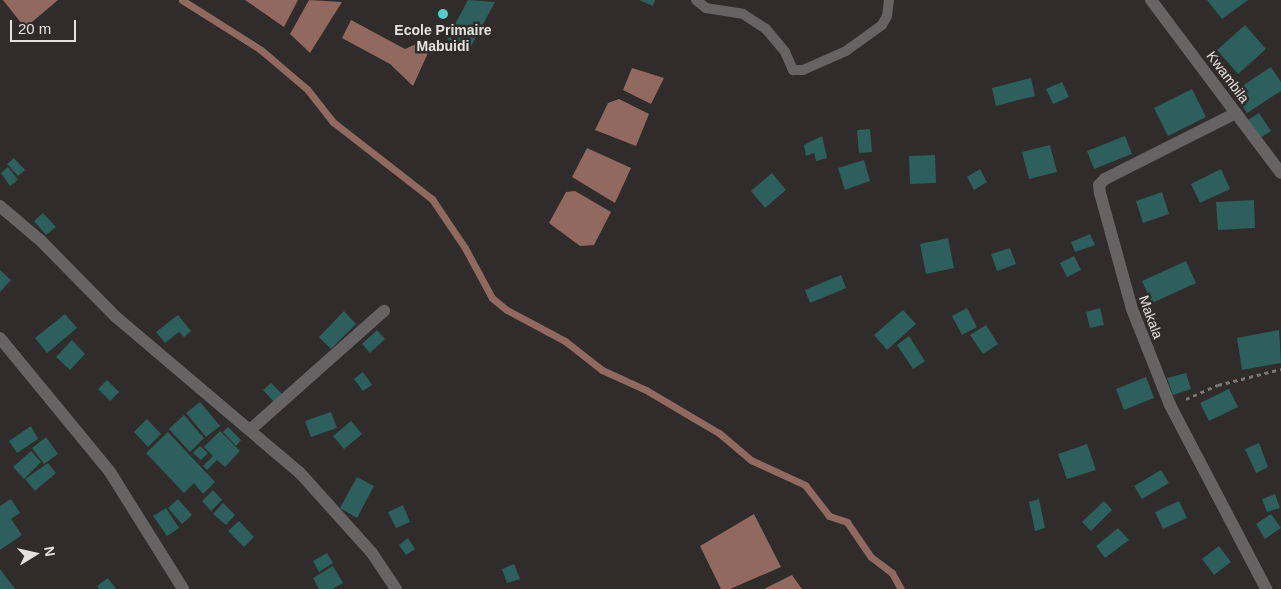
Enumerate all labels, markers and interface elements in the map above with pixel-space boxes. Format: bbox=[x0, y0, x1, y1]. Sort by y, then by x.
marker: Ecole Primaire Mabuidi bbox=[437, 8, 449, 20]
scale bar bbox=[12, 10, 79, 42]
text: 20 m bbox=[18, 20, 51, 37]
place label: Ecole Primaire Mabuidi bbox=[394, 22, 492, 54]
street label: Kwambila bbox=[1203, 48, 1253, 106]
street label: Makala bbox=[1135, 293, 1167, 341]
north arrow bbox=[10, 529, 60, 579]
text: N bbox=[41, 545, 59, 558]

